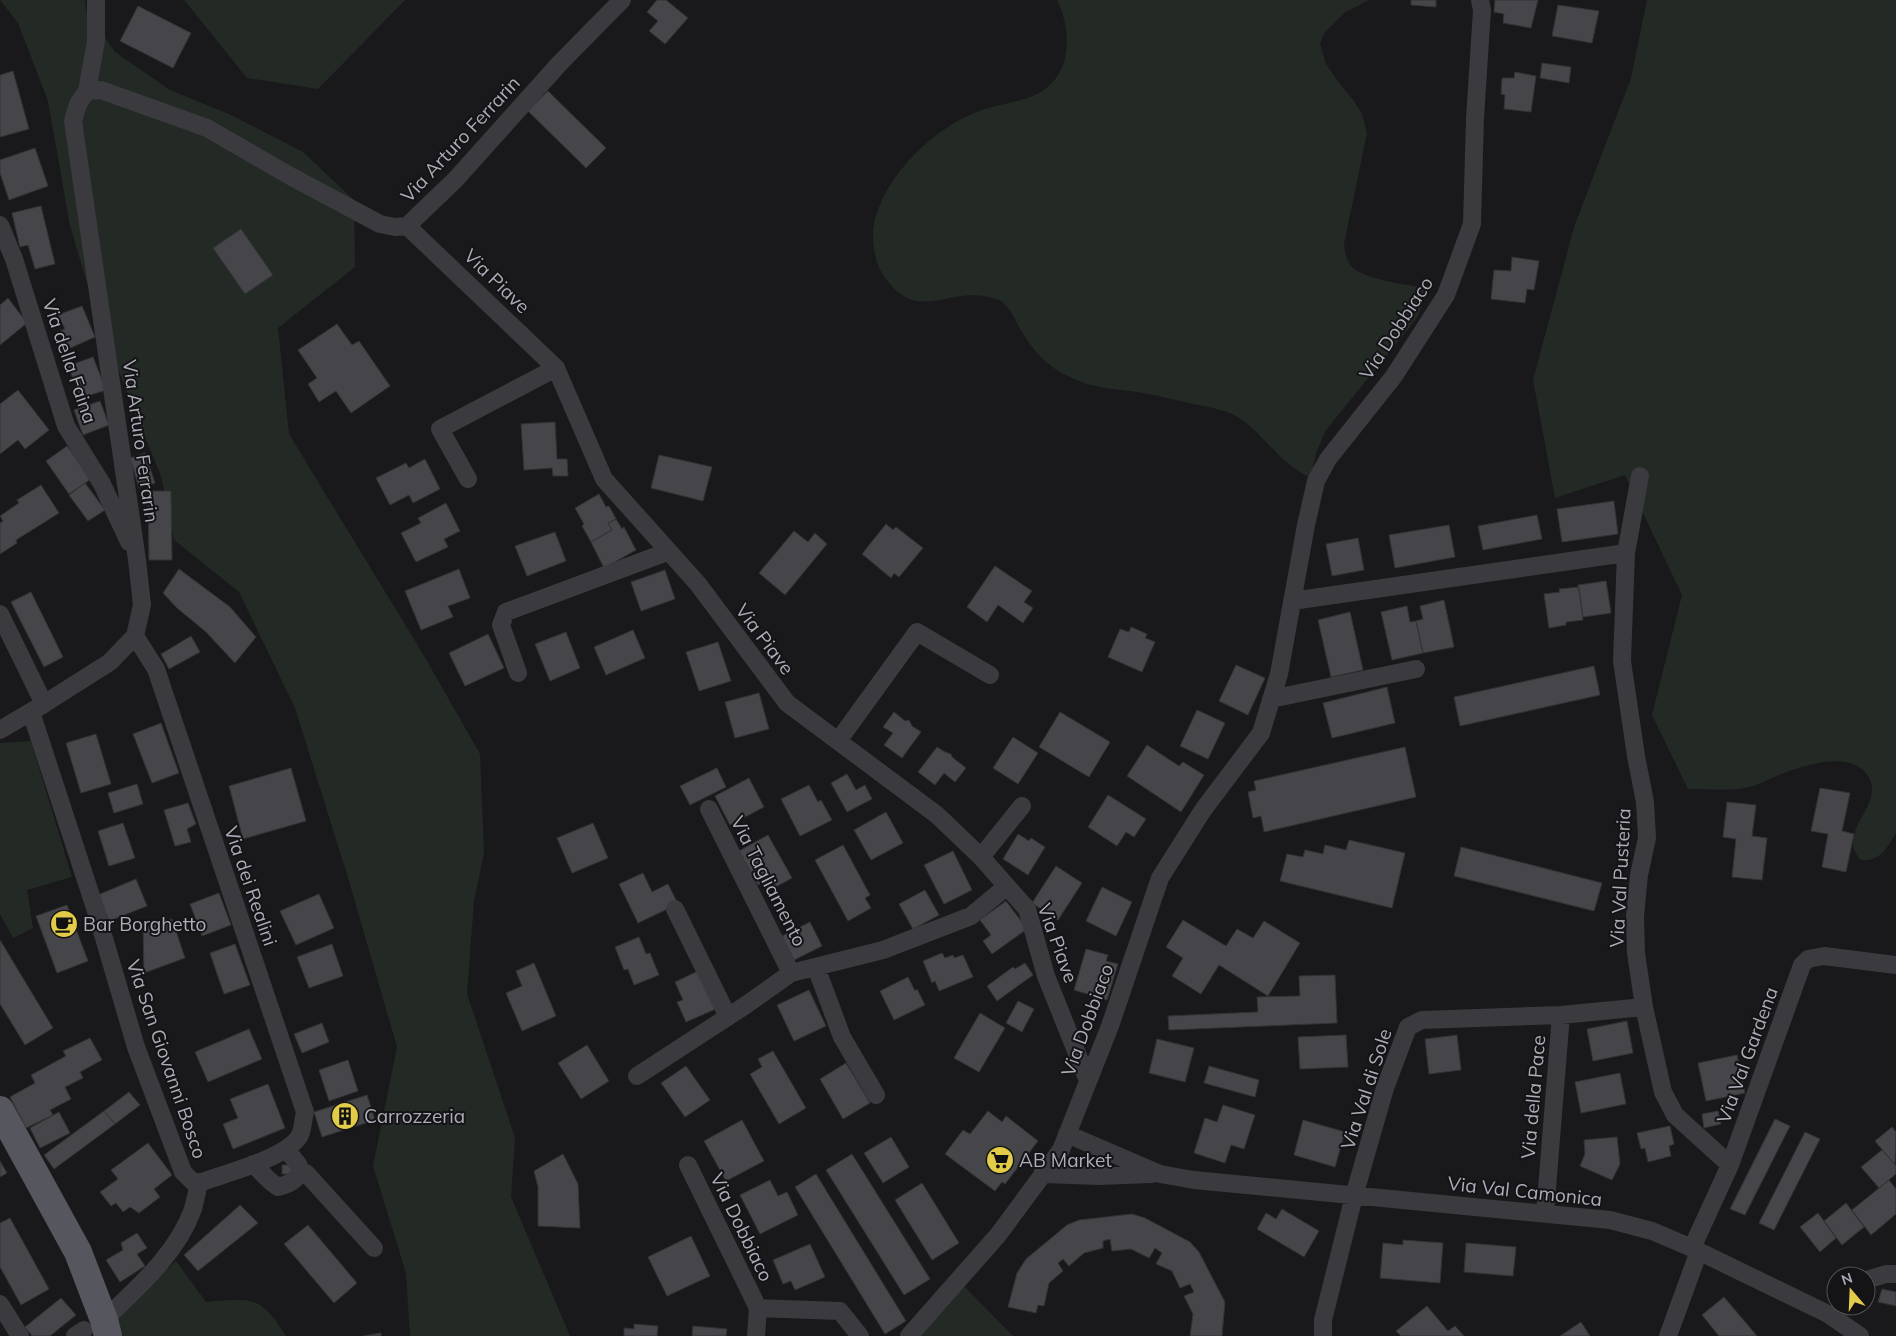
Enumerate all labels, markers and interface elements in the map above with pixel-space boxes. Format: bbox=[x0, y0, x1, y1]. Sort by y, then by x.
street label: Via Arturo Ferrarin bbox=[395, 71, 525, 207]
street label: Via Piave bbox=[459, 244, 535, 318]
street label: Via Dobbiaco bbox=[1354, 272, 1438, 384]
street label: Via della Faina bbox=[37, 296, 103, 426]
street label: Via Arturo Ferrarin bbox=[118, 358, 164, 524]
street label: Via Piave bbox=[731, 599, 799, 679]
street label: Via Val Pusteria bbox=[1604, 808, 1636, 948]
street label: Via Tagliamento bbox=[726, 812, 812, 950]
street label: Via dei Realini bbox=[219, 823, 283, 949]
street label: Via Piave bbox=[1033, 900, 1083, 986]
cafe icon: Bar Borghetto bbox=[49, 909, 79, 939]
place label: Bar Borghetto bbox=[83, 912, 206, 936]
street label: Via San Giovanni Bosco bbox=[122, 956, 212, 1162]
street label: Via Dobbiaco bbox=[1056, 960, 1118, 1080]
street label: Via Val Gardena bbox=[1711, 983, 1783, 1127]
street label: Via Val di Sole bbox=[1335, 1026, 1397, 1152]
street label: Via della Pace bbox=[1516, 1034, 1550, 1160]
building icon: Carrozzeria bbox=[330, 1101, 360, 1131]
place label: Carrozzeria bbox=[364, 1104, 465, 1128]
supermarket icon: AB Market bbox=[985, 1145, 1015, 1175]
place label: AB Market bbox=[1019, 1148, 1112, 1172]
street label: Via Dobbiaco bbox=[705, 1169, 779, 1285]
street label: Via Val Camonica bbox=[1447, 1171, 1603, 1211]
north arrow bbox=[1826, 1266, 1876, 1316]
text: N bbox=[1839, 1268, 1855, 1289]

